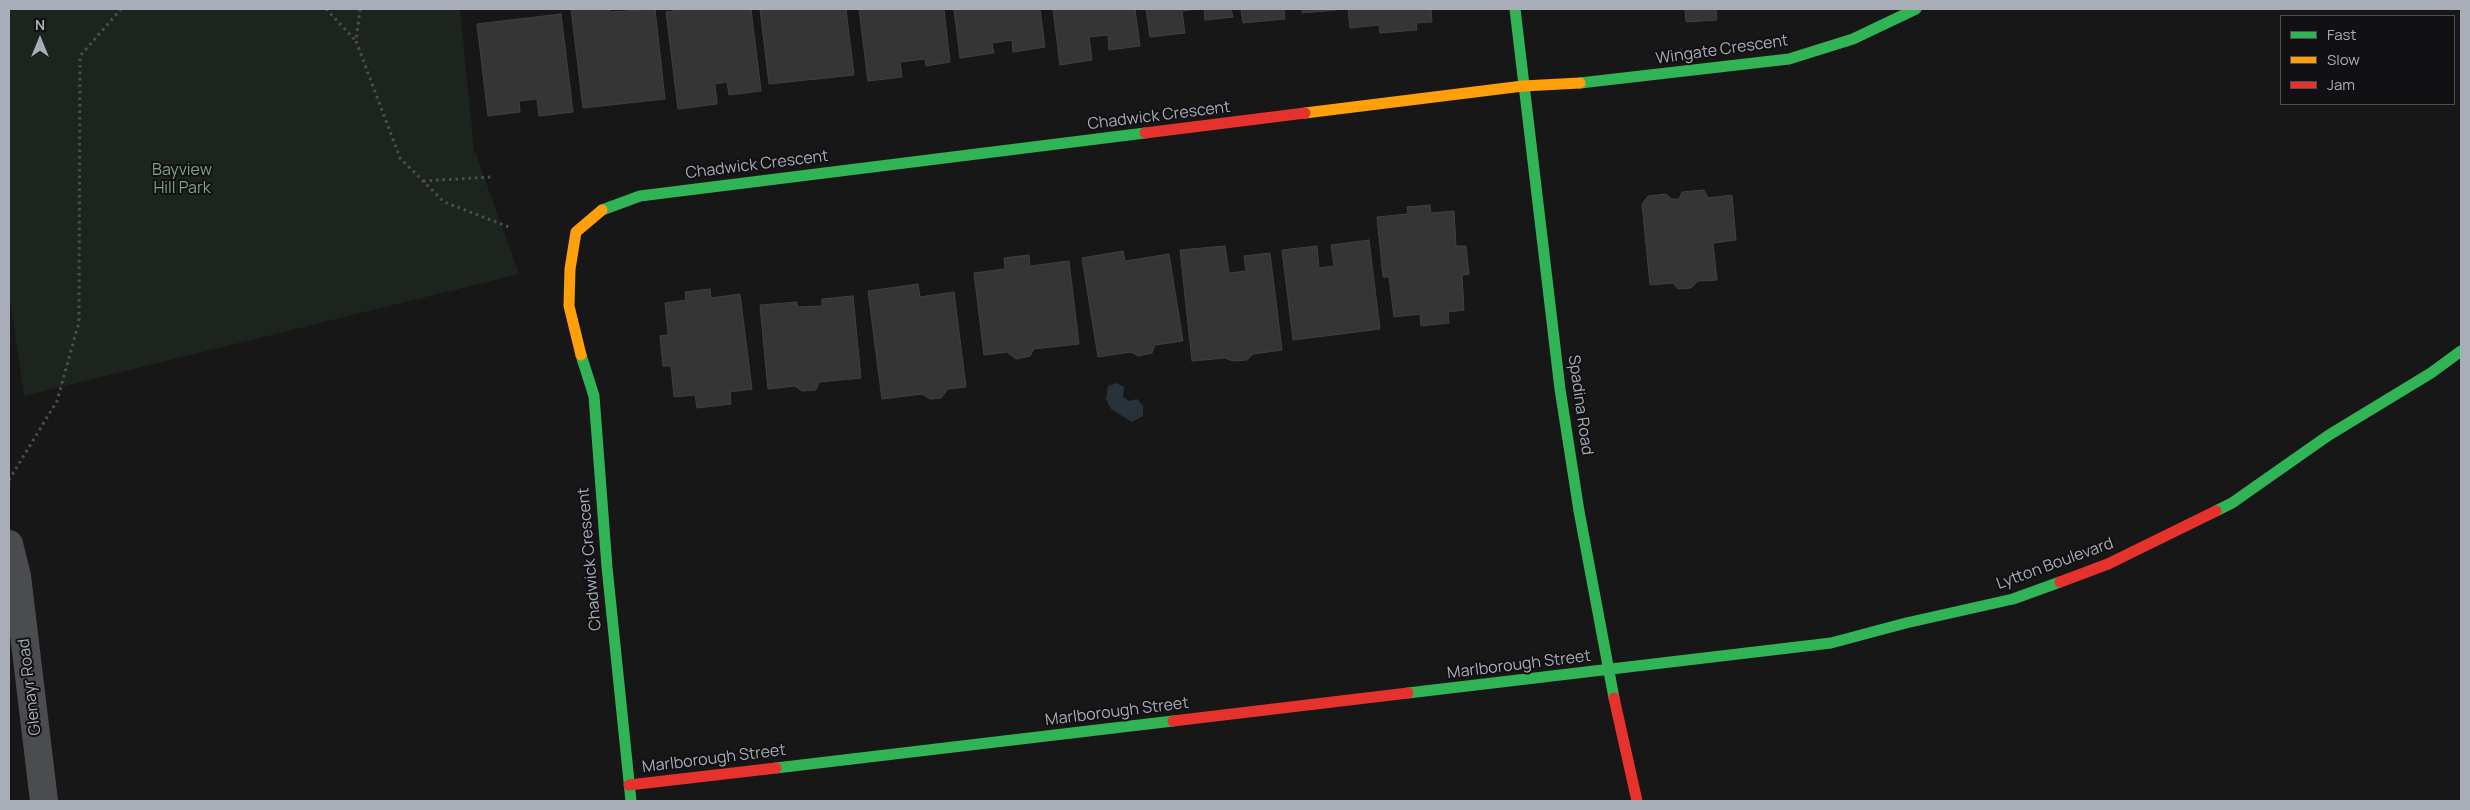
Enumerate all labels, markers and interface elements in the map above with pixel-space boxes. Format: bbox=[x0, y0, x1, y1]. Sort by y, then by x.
north arrow bbox=[15, 15, 65, 65]
text: N bbox=[35, 15, 45, 34]
legend bbox=[2280, 15, 2455, 105]
text: Fast bbox=[2327, 24, 2356, 45]
street label: Wingate Crescent bbox=[1655, 31, 1789, 69]
text: Slow bbox=[2327, 49, 2360, 70]
text: Jam bbox=[2327, 74, 2355, 95]
street label: Chadwick Crescent bbox=[1086, 98, 1232, 134]
street label: Chadwick Crescent bbox=[684, 147, 830, 183]
park label: Bayview Hill Park bbox=[152, 161, 212, 199]
street label: Spadina Road bbox=[1563, 354, 1597, 456]
street label: Chadwick Crescent bbox=[574, 487, 606, 631]
street label: Lytton Boulevard bbox=[1994, 534, 2116, 594]
street label: Glenayr Road bbox=[15, 638, 45, 736]
street label: Marlborough Street bbox=[1446, 647, 1592, 683]
street label: Marlborough Street bbox=[1044, 694, 1190, 730]
street label: Marlborough Street bbox=[641, 741, 787, 777]

